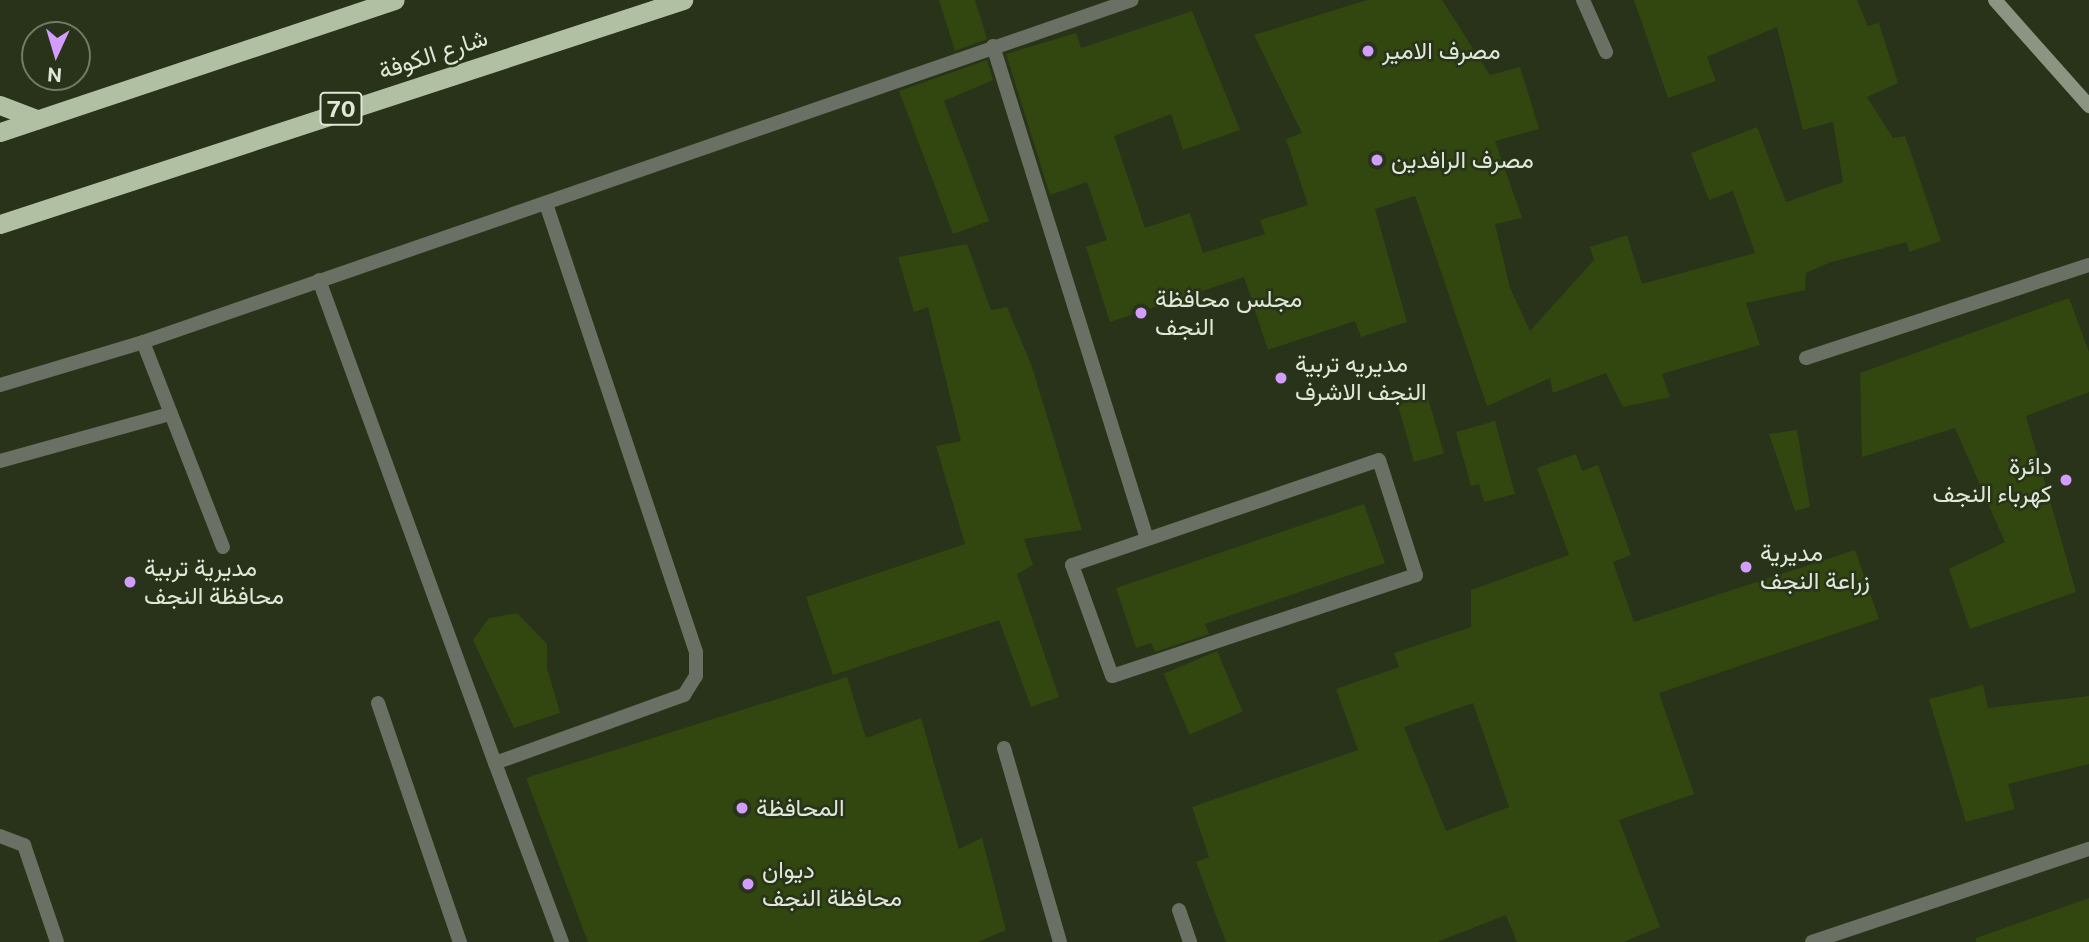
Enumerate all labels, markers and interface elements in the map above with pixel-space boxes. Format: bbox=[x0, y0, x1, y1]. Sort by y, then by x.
north arrow bbox=[21, 21, 91, 91]
street label: شارع الكوفة bbox=[375, 23, 491, 85]
place label: مصرف الامير bbox=[1382, 37, 1500, 65]
marker: مصرف الامير bbox=[1360, 43, 1376, 59]
text: N bbox=[47, 63, 63, 86]
road number: 70 bbox=[318, 90, 364, 128]
place label: مصرف الرافدين bbox=[1391, 146, 1534, 174]
marker: مصرف الرافدين bbox=[1369, 152, 1385, 168]
place label: مجلس محافظة النجف bbox=[1155, 285, 1302, 341]
marker: مجلس محافظة النجف bbox=[1133, 305, 1149, 321]
place label: مديريه تربية النجف الاشرف bbox=[1295, 350, 1427, 406]
marker: مديريه تربية النجف الاشرف bbox=[1273, 370, 1289, 386]
place label: دائرة كهرباء النجف bbox=[1933, 452, 2052, 508]
marker: دائرة كهرباء النجف bbox=[2058, 472, 2074, 488]
place label: مديرية زراعة النجف bbox=[1760, 539, 1870, 595]
place label: مديرية تربية محافظة النجف bbox=[144, 554, 284, 610]
marker: مديرية زراعة النجف bbox=[1738, 559, 1754, 575]
marker: مديرية تربية محافظة النجف bbox=[122, 574, 138, 590]
place label: المحافظة bbox=[756, 794, 844, 822]
marker: المحافظة bbox=[734, 800, 750, 816]
place label: ديوان محافظة النجف bbox=[762, 856, 902, 912]
marker: ديوان محافظة النجف bbox=[740, 876, 756, 892]

